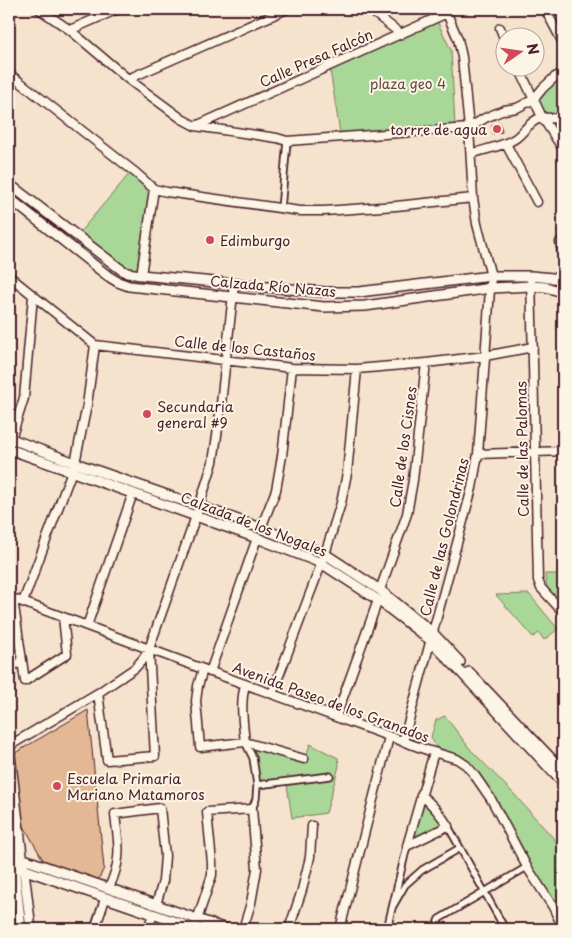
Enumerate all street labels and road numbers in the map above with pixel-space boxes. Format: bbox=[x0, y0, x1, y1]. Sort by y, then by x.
street label: Calle Presa Falcón bbox=[256, 24, 376, 92]
street label: Calzada Río Nazas bbox=[209, 270, 337, 302]
street label: Calle de los Castaños bbox=[173, 330, 317, 366]
street label: Calle de las Palomas bbox=[510, 381, 534, 517]
street label: Calle de los Cisnes bbox=[384, 385, 422, 509]
street label: Calle de las Golondrinas bbox=[414, 456, 474, 618]
street label: Calzada de los Nogales bbox=[178, 486, 330, 562]
street label: Avenida Paseo de los Granados bbox=[230, 657, 432, 747]

